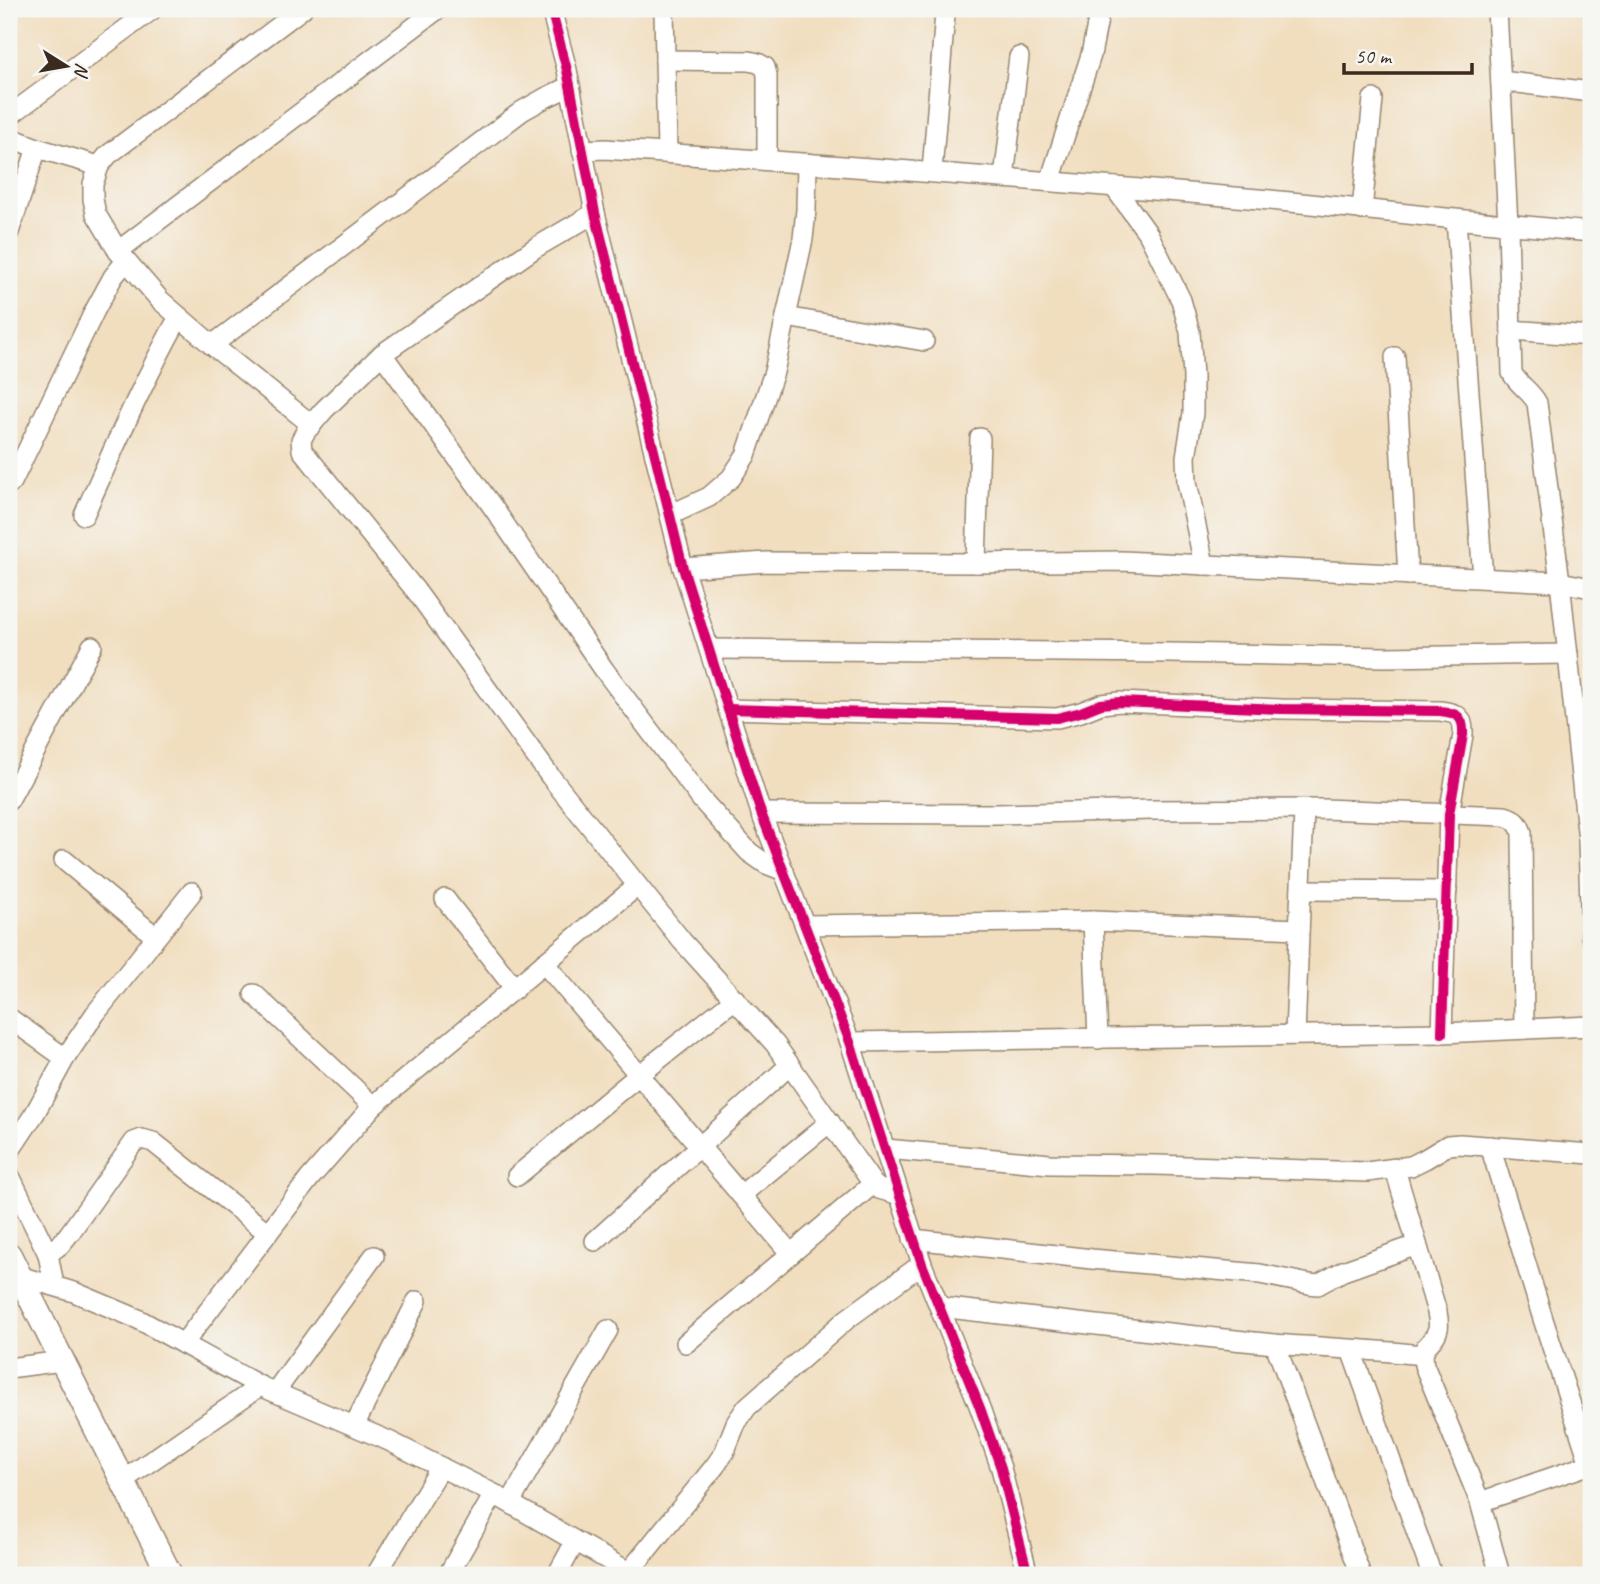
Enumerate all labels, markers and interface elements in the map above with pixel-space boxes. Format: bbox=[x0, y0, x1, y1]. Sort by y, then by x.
north arrow bbox=[32, 32, 102, 102]
scale bar bbox=[1344, 32, 1472, 76]
text: 50 m bbox=[1355, 43, 1393, 69]
text: N bbox=[68, 61, 95, 80]

